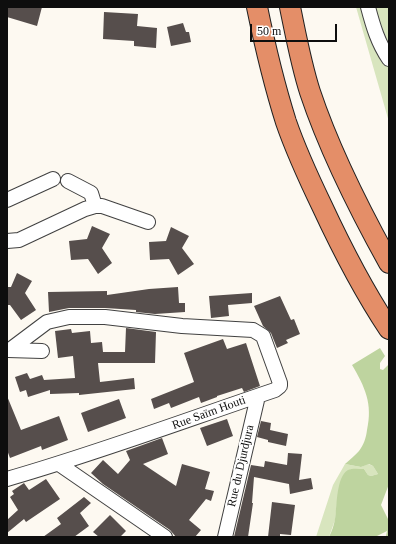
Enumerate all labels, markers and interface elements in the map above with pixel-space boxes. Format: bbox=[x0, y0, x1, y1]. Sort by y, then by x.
scale bar bbox=[252, 16, 339, 42]
text: 50 m bbox=[257, 24, 281, 38]
street label: Rue Saïm Houti bbox=[165, 391, 253, 435]
street label: Rue du Djurdjura bbox=[223, 416, 259, 516]

